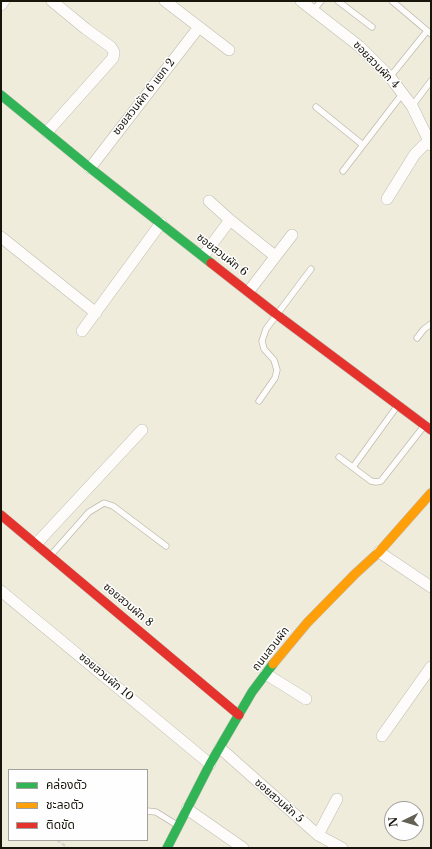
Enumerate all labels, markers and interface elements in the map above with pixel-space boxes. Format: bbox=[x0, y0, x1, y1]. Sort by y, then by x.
street label: ซอยสวนผัก 4 bbox=[350, 39, 402, 91]
street label: ซอยสวนผัก 6 แยก 2 bbox=[110, 56, 178, 138]
street label: ซอยสวนผัก 6 bbox=[194, 231, 250, 279]
street label: ซอยสวนผัก 8 bbox=[100, 580, 156, 630]
street label: ถนนสวนผัก bbox=[250, 624, 292, 674]
street label: ซอยสวนผัก 10 bbox=[76, 650, 136, 704]
legend bbox=[8, 769, 148, 841]
street label: ซอยสวนผัก 5 bbox=[252, 776, 306, 826]
text: คล่องตัว bbox=[46, 777, 87, 792]
text: ชะลอตัว bbox=[46, 797, 84, 812]
north arrow bbox=[384, 801, 424, 841]
text: N bbox=[386, 816, 400, 828]
text: ติดขัด bbox=[46, 817, 75, 832]

